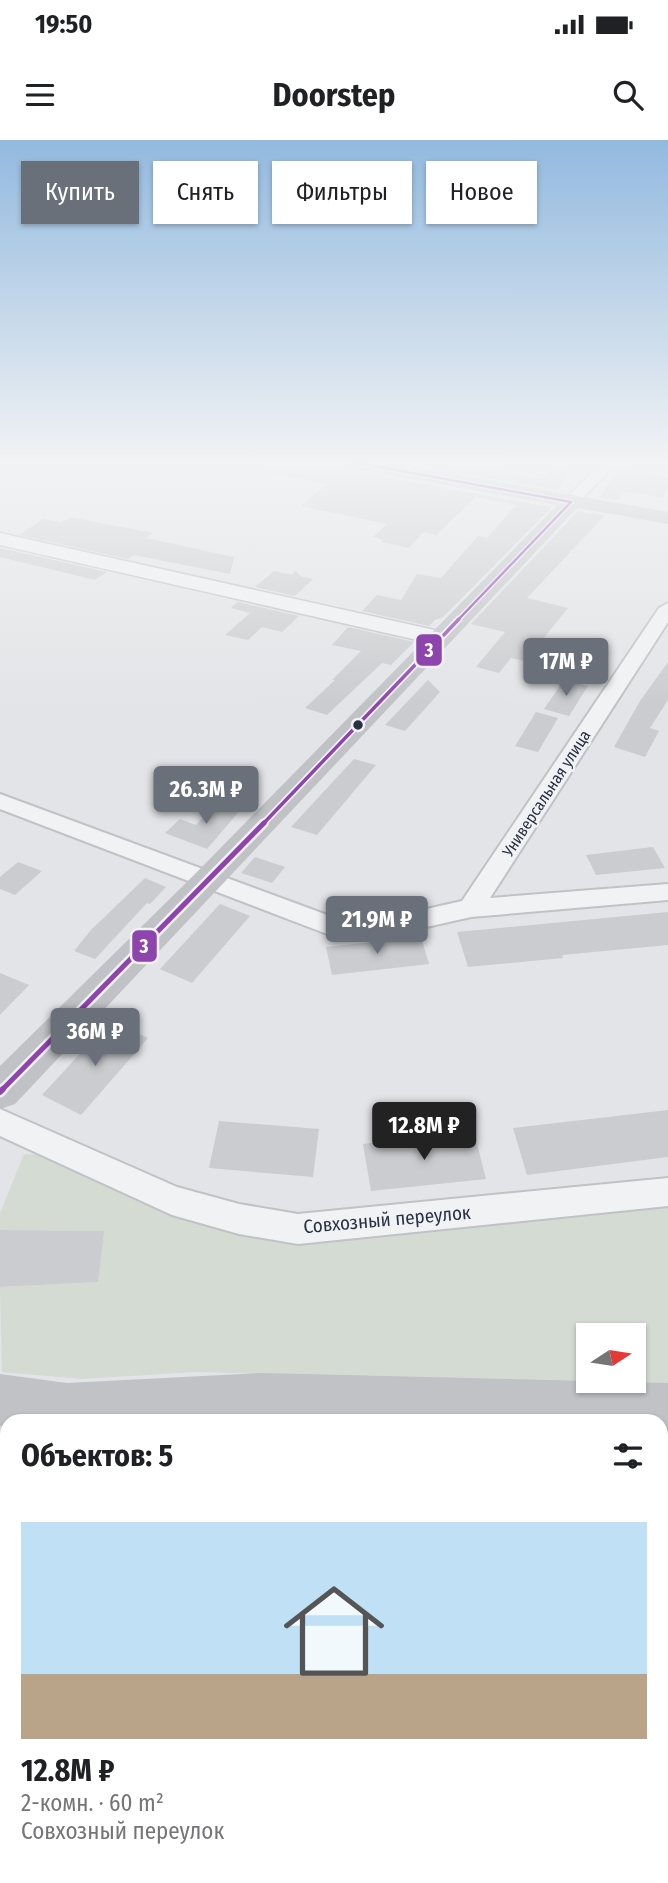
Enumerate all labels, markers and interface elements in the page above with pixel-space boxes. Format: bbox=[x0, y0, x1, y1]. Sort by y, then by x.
text: 19:50 bbox=[35, 9, 93, 40]
icon: menu bbox=[21, 76, 59, 114]
text: Doorstep bbox=[273, 76, 395, 114]
icon: search bbox=[609, 76, 647, 114]
chip: Купить bbox=[21, 161, 139, 224]
chip: Снять bbox=[153, 161, 258, 224]
chip: Фильтры bbox=[272, 161, 412, 224]
chip: Новое bbox=[426, 161, 537, 224]
line badge: 3 bbox=[415, 633, 443, 667]
pin: 17M ₽ bbox=[517, 638, 615, 698]
text: 3 bbox=[424, 639, 434, 662]
text: 17M ₽ bbox=[539, 647, 593, 675]
unlabelled marker bbox=[351, 718, 365, 732]
street label: Универсальная улица bbox=[498, 726, 595, 861]
pin: 26.3M ₽ bbox=[141, 766, 271, 826]
text: 26.3M ₽ bbox=[170, 775, 242, 803]
pin: 21.9M ₽ bbox=[312, 896, 442, 956]
text: 21.9M ₽ bbox=[342, 905, 412, 933]
line badge: 3 bbox=[131, 929, 158, 963]
text: 3 bbox=[139, 935, 149, 958]
pin: 36M ₽ bbox=[46, 1009, 144, 1068]
text: 36M ₽ bbox=[67, 1017, 123, 1045]
pin: 12.8M ₽ bbox=[359, 1102, 489, 1162]
text: 12.8M ₽ bbox=[388, 1111, 460, 1139]
street label: Совхозный переулок bbox=[302, 1201, 472, 1238]
north arrow bbox=[576, 1323, 646, 1393]
map controls bbox=[576, 1323, 646, 1393]
icon: filters bbox=[609, 1437, 647, 1475]
text: Объектов: 5 bbox=[21, 1438, 173, 1474]
icon: home bbox=[271, 1568, 397, 1694]
text: 12.8M ₽ bbox=[21, 1753, 114, 1789]
text: 2-комн. · 60 m² bbox=[21, 1789, 164, 1817]
text: Совхозный переулок bbox=[21, 1817, 224, 1845]

